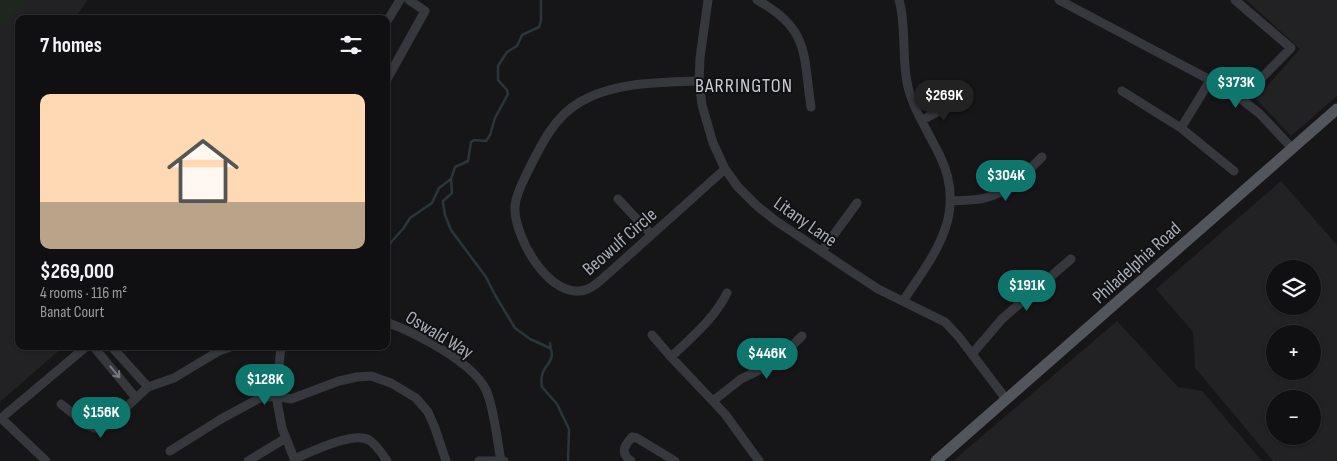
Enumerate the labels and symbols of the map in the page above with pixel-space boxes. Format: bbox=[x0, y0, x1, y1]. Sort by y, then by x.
pin: $373K bbox=[1201, 66, 1271, 109]
district label: BARRINGTON bbox=[695, 74, 793, 98]
pin: $269K bbox=[909, 80, 979, 122]
pin: $304K bbox=[971, 160, 1041, 202]
street label: Litany Lane bbox=[769, 192, 841, 252]
street label: Beowulf Circle bbox=[578, 204, 662, 281]
street label: Philadelphia Road bbox=[1088, 217, 1186, 309]
pin: $191K bbox=[992, 270, 1062, 312]
street label: Oswald Way bbox=[401, 306, 478, 365]
pin: $446K bbox=[732, 338, 802, 380]
pin: $128K bbox=[230, 364, 300, 406]
one-way arrow bbox=[109, 365, 120, 378]
pin: $156K bbox=[66, 396, 136, 439]

